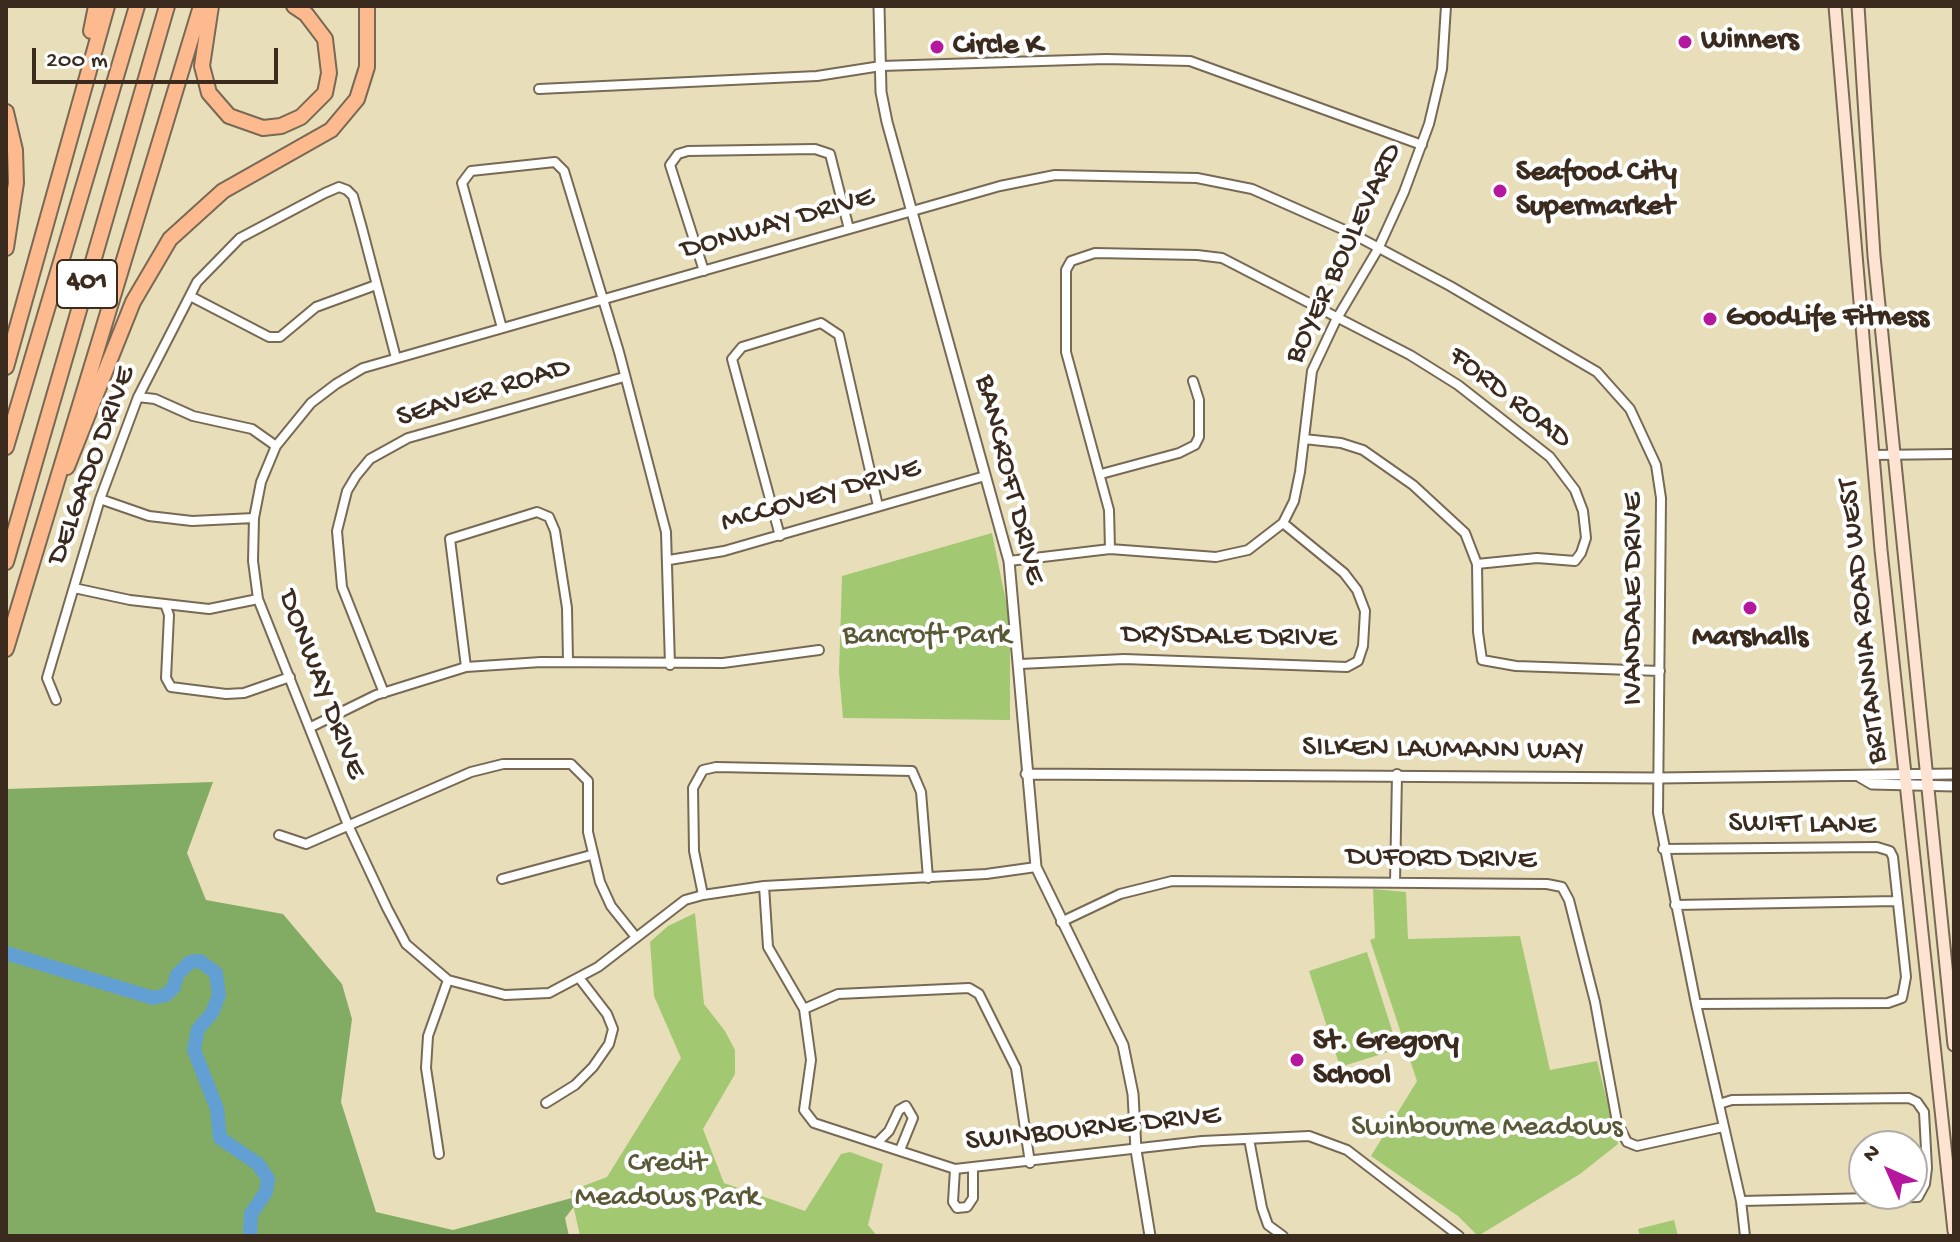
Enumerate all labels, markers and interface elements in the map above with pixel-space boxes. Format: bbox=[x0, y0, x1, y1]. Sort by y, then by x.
place label: Winners bbox=[1701, 24, 1799, 60]
place label: Circle K bbox=[953, 29, 1042, 65]
scale bar bbox=[36, 32, 282, 82]
marker: Winners bbox=[1676, 33, 1694, 51]
marker: Circle K bbox=[928, 38, 946, 56]
text: 200 m bbox=[46, 47, 108, 76]
street label: BOYER BOULEVARD bbox=[1278, 138, 1412, 370]
place label: Seafood City Supermarket bbox=[1516, 156, 1677, 226]
street label: DONWAY DRIVE bbox=[677, 180, 879, 270]
marker: Seafood City Supermarket bbox=[1491, 182, 1509, 200]
road number: 401 bbox=[57, 260, 117, 308]
place label: GoodLife Fitness bbox=[1726, 301, 1929, 337]
marker: GoodLife Fitness bbox=[1701, 310, 1719, 328]
street label: FORD ROAD bbox=[1440, 340, 1578, 458]
street label: SEAVER ROAD bbox=[393, 351, 575, 437]
street label: DELGADO DRIVE bbox=[40, 362, 146, 570]
street label: BANCROFT DRIVE bbox=[965, 372, 1051, 588]
street label: MCCOVEY DRIVE bbox=[717, 451, 925, 543]
street label: BRITANNIA ROAD WEST bbox=[1832, 477, 1898, 765]
street label: IVANDALE DRIVE bbox=[1617, 492, 1653, 706]
street label: DONWAY DRIVE bbox=[267, 586, 373, 784]
marker: Marshalls bbox=[1741, 599, 1759, 617]
street label: DRYSDALE DRIVE bbox=[1121, 618, 1337, 658]
park label: Bancroft Park bbox=[843, 619, 1011, 655]
place label: Marshalls bbox=[1692, 621, 1808, 657]
street label: SILKEN LAUMANN WAY bbox=[1302, 731, 1584, 771]
street label: SWIFT LANE bbox=[1728, 807, 1876, 845]
street label: DUFORD DRIVE bbox=[1345, 840, 1537, 880]
place label: St. Gregory School bbox=[1313, 1025, 1459, 1096]
marker: St. Gregory School bbox=[1288, 1051, 1306, 1069]
street label: SWINBOURNE DRIVE bbox=[964, 1099, 1222, 1161]
park label: Swinbourne Meadows bbox=[1351, 1111, 1623, 1147]
north arrow bbox=[1848, 1130, 1928, 1210]
text: N bbox=[1858, 1140, 1887, 1169]
park label: Credit Meadows Park bbox=[575, 1147, 759, 1218]

